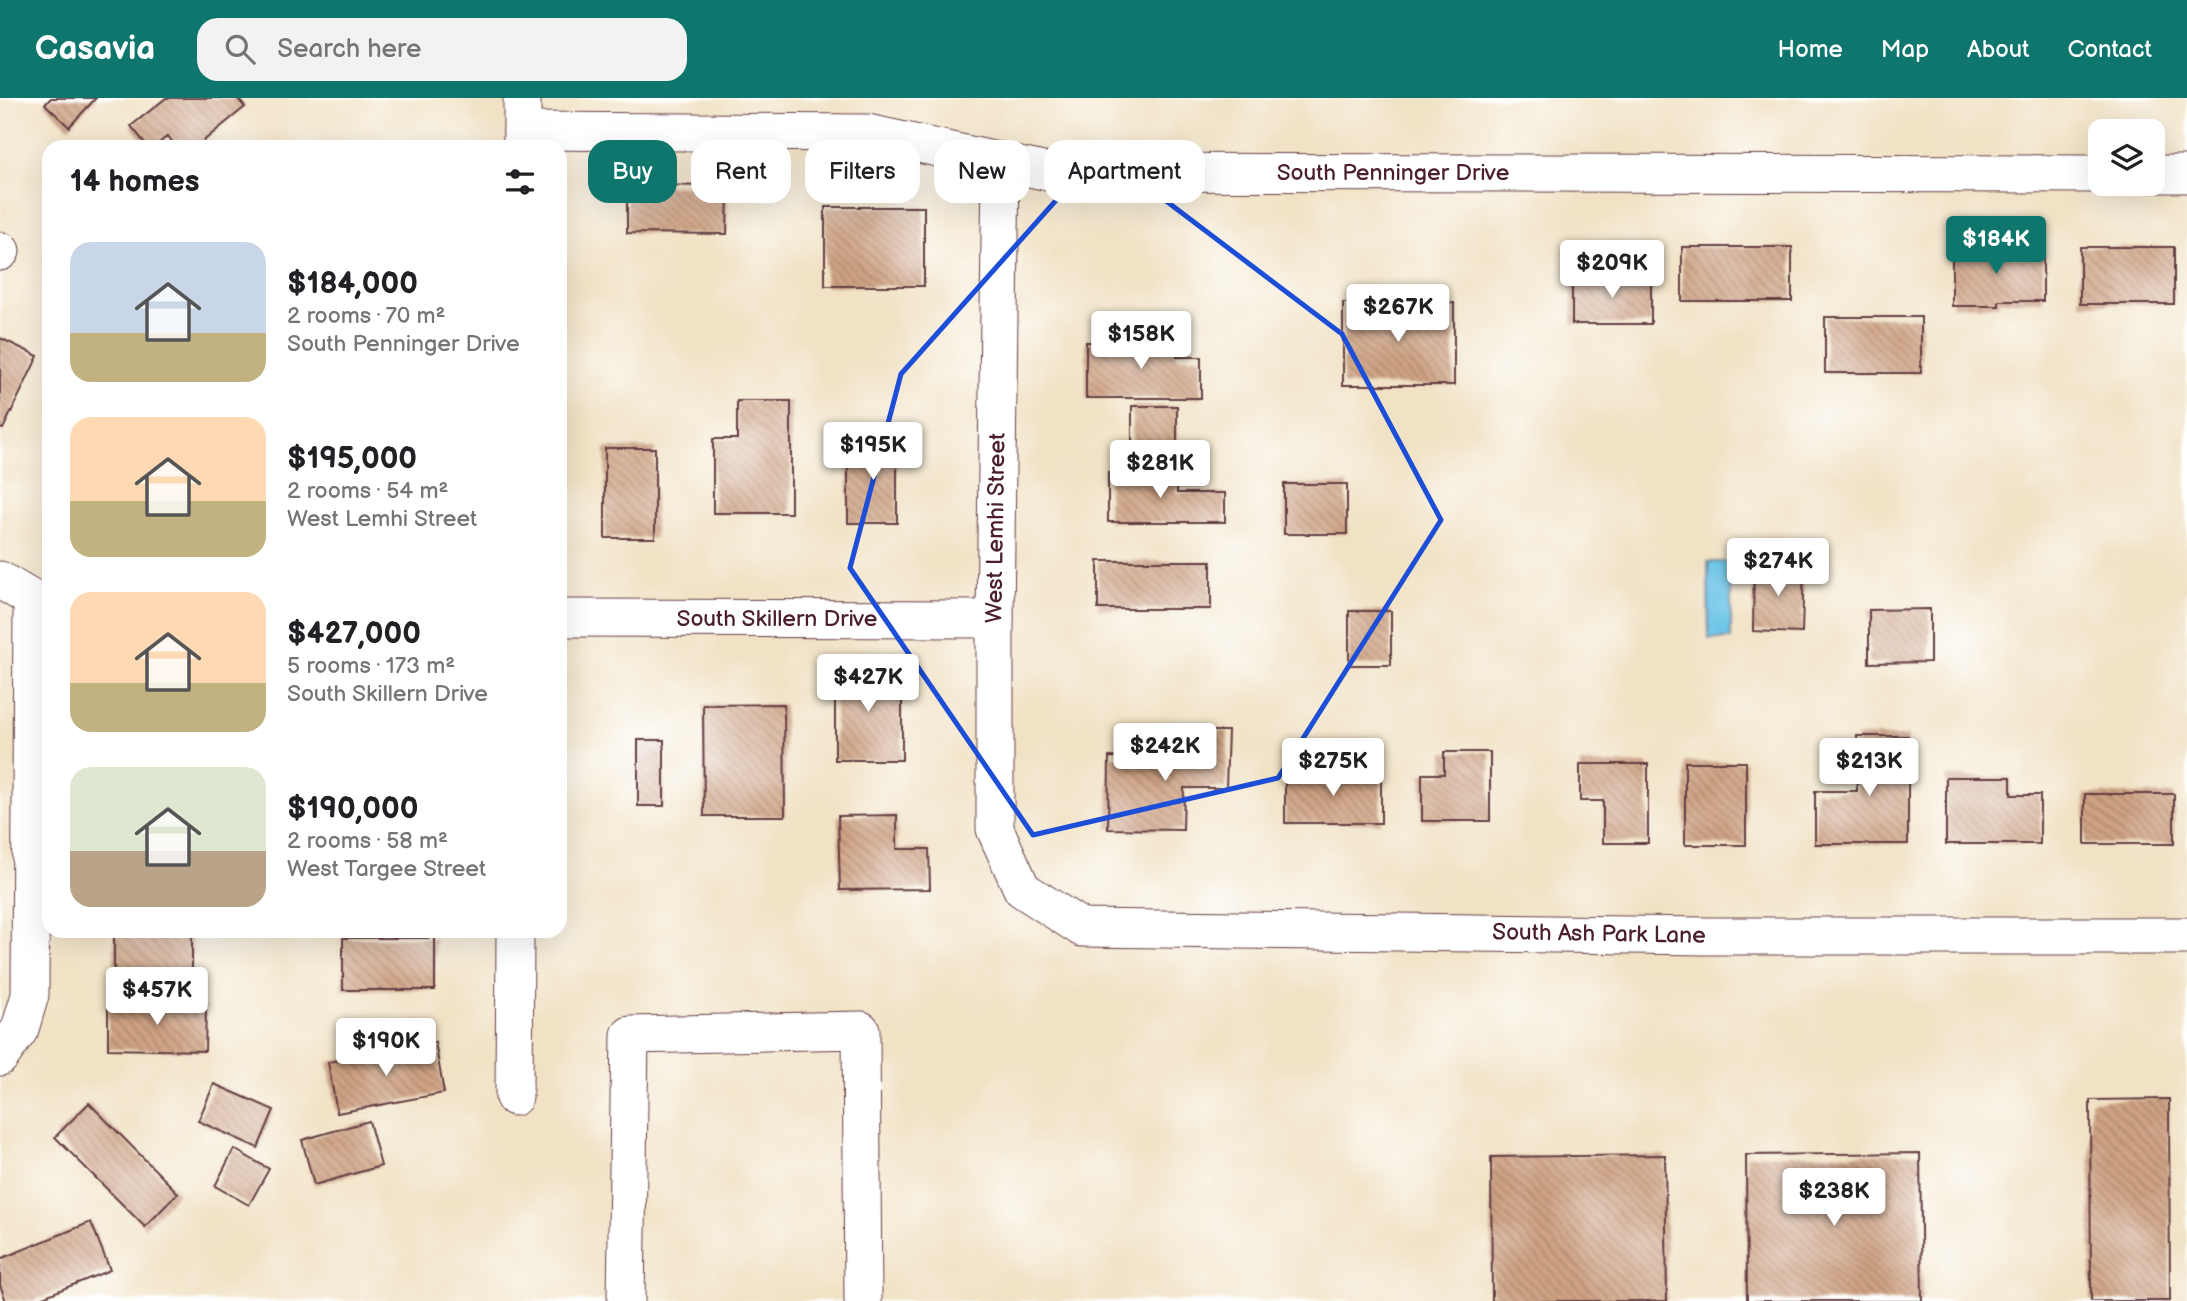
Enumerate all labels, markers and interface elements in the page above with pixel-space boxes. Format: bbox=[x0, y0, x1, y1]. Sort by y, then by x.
search box bbox=[197, 18, 687, 81]
text: Casavia bbox=[35, 29, 155, 69]
icon: search bbox=[221, 30, 259, 68]
text: Search here bbox=[277, 34, 421, 65]
text: Home bbox=[1778, 35, 1843, 64]
text: Map bbox=[1881, 35, 1929, 64]
text: About bbox=[1967, 35, 2029, 64]
text: Contact bbox=[2067, 35, 2152, 64]
map controls bbox=[2088, 119, 2165, 196]
button: layers bbox=[2088, 119, 2165, 196]
chip: Buy bbox=[588, 140, 677, 203]
chip: Rent bbox=[691, 140, 791, 203]
chip: Filters bbox=[805, 140, 920, 203]
chip: New bbox=[934, 140, 1030, 203]
chip: Apartment bbox=[1044, 140, 1205, 203]
street label: South Penninger Drive bbox=[1277, 159, 1509, 187]
icon: filters bbox=[501, 163, 539, 201]
text: 14 homes bbox=[70, 164, 199, 200]
pin: $184K bbox=[1947, 216, 2045, 276]
text: $184K bbox=[1962, 225, 2030, 253]
pin: $209K bbox=[1563, 240, 1661, 300]
text: $209K bbox=[1576, 249, 1648, 277]
text: $184,000 bbox=[287, 266, 418, 302]
icon: home bbox=[126, 270, 210, 354]
pin: $267K bbox=[1349, 285, 1447, 344]
text: $267K bbox=[1362, 293, 1434, 321]
text: 2 rooms · 70 m² bbox=[287, 302, 446, 330]
pin: $158K bbox=[1092, 312, 1190, 371]
text: $158K bbox=[1107, 320, 1175, 348]
text: South Penninger Drive bbox=[287, 330, 520, 358]
pin: $195K bbox=[824, 422, 922, 482]
text: $195K bbox=[839, 431, 907, 459]
street label: West Lemhi Street bbox=[980, 433, 1012, 623]
pin: $281K bbox=[1111, 440, 1209, 500]
text: $195,000 bbox=[287, 441, 417, 477]
icon: home bbox=[126, 445, 210, 529]
text: $281K bbox=[1126, 449, 1194, 477]
text: 2 rooms · 54 m² bbox=[287, 477, 449, 505]
text: West Lemhi Street bbox=[287, 505, 477, 533]
pin: $274K bbox=[1729, 538, 1827, 598]
text: $274K bbox=[1743, 547, 1813, 575]
street label: South Skillern Drive bbox=[677, 605, 877, 633]
text: $427,000 bbox=[287, 616, 421, 652]
icon: home bbox=[126, 620, 210, 704]
text: 5 rooms · 173 m² bbox=[287, 652, 455, 680]
pin: $427K bbox=[819, 654, 917, 714]
text: $427K bbox=[833, 663, 903, 691]
text: South Skillern Drive bbox=[287, 680, 488, 708]
pin: $242K bbox=[1116, 724, 1214, 783]
text: $242K bbox=[1129, 732, 1201, 760]
pin: $275K bbox=[1284, 738, 1382, 798]
pin: $213K bbox=[1820, 738, 1918, 798]
text: $275K bbox=[1298, 747, 1368, 775]
text: $213K bbox=[1835, 747, 1903, 775]
text: $190,000 bbox=[287, 791, 418, 827]
icon: home bbox=[126, 795, 210, 879]
text: 2 rooms · 58 m² bbox=[287, 827, 448, 855]
text: West Targee Street bbox=[287, 855, 486, 883]
street label: South Ash Park Lane bbox=[1492, 918, 1706, 950]
pin: $457K bbox=[108, 968, 206, 1027]
text: $457K bbox=[122, 976, 192, 1004]
pin: $190K bbox=[337, 1018, 435, 1078]
text: $190K bbox=[352, 1027, 420, 1055]
pin: $238K bbox=[1785, 1168, 1883, 1228]
text: $238K bbox=[1798, 1177, 1870, 1205]

